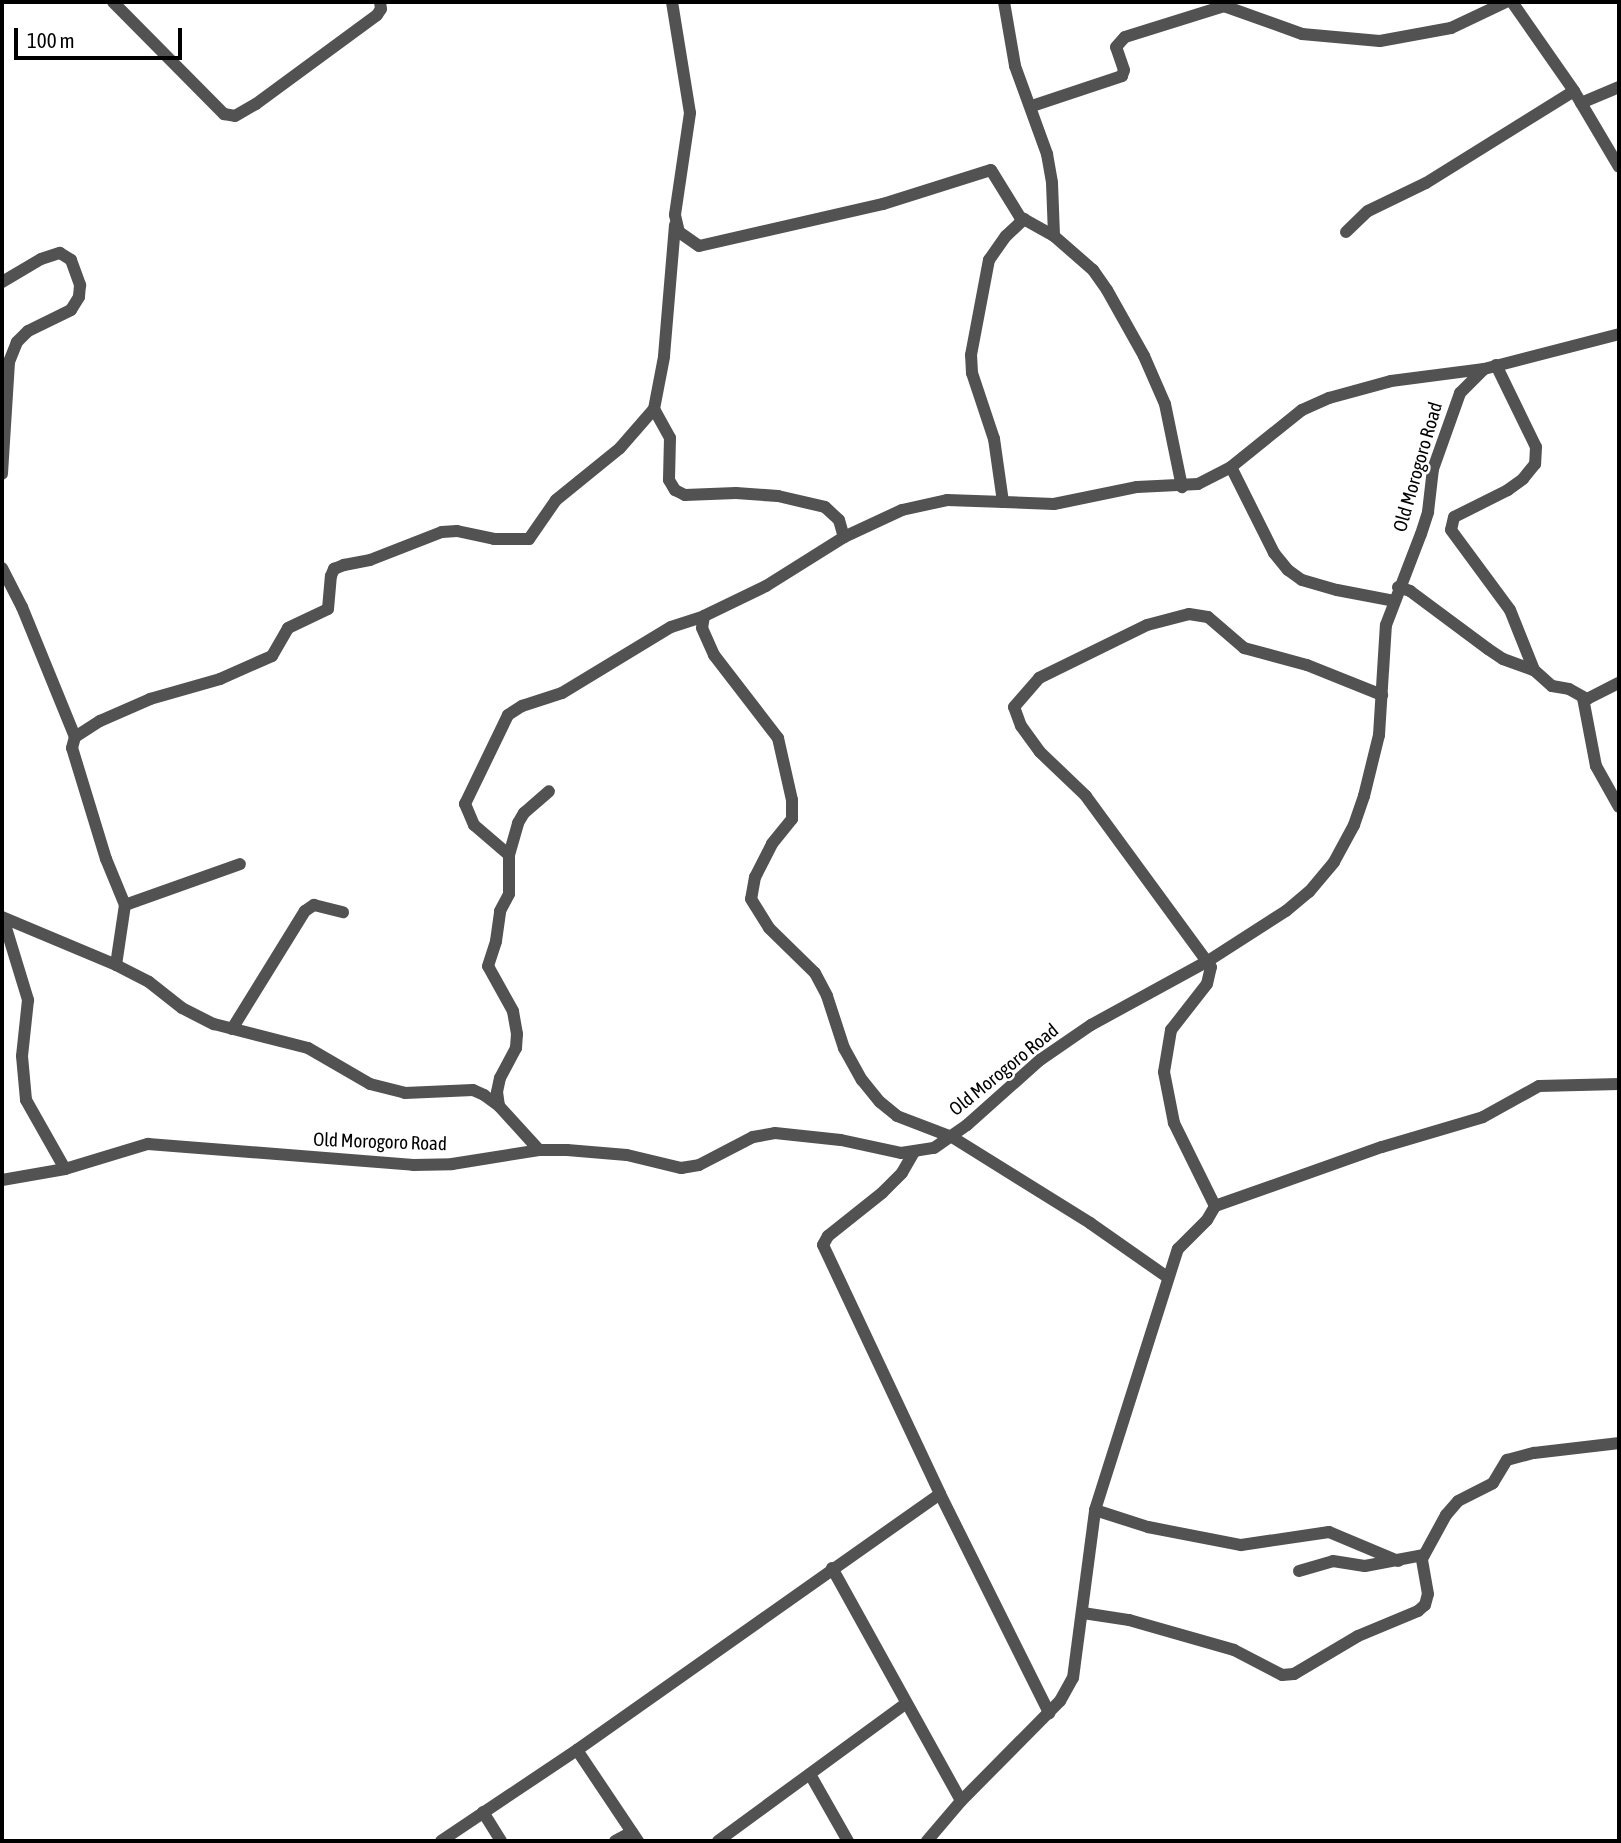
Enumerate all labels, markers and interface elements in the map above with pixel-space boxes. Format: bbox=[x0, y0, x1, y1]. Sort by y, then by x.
scale bar bbox=[18, 14, 186, 58]
text: 100 m bbox=[27, 28, 75, 52]
street label: Old Morogoro Road bbox=[1389, 400, 1447, 534]
street label: Old Morogoro Road bbox=[945, 1019, 1063, 1121]
street label: Old Morogoro Road bbox=[313, 1128, 447, 1156]

